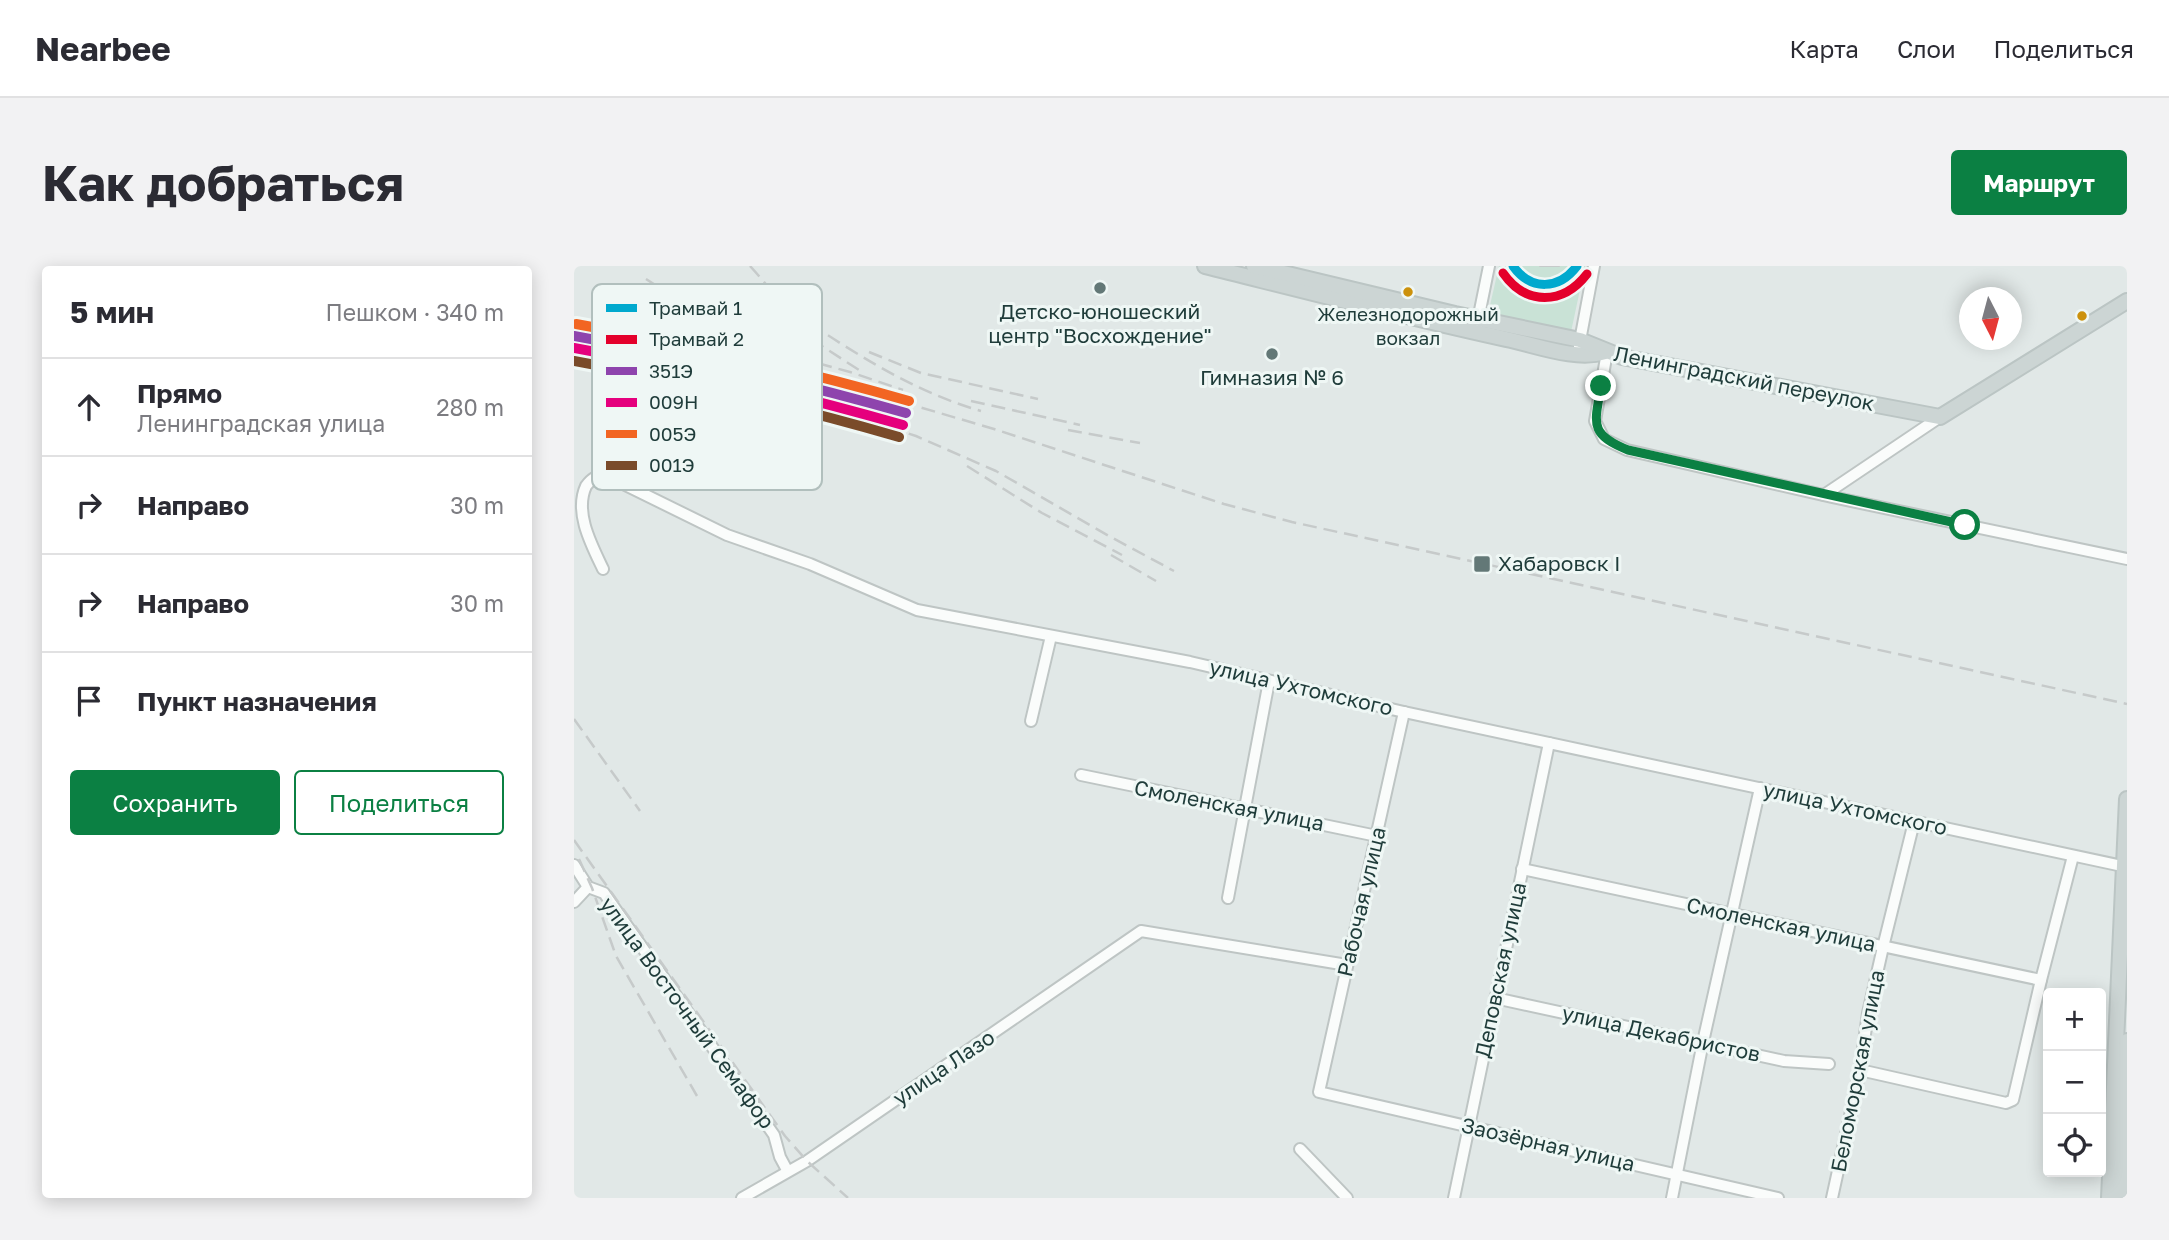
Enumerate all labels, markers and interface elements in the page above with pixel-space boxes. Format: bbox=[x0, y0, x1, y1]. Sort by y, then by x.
text: Nearbee bbox=[35, 29, 171, 68]
text: Карта bbox=[1789, 34, 1859, 63]
text: Слои bbox=[1897, 34, 1956, 63]
text: Поделиться bbox=[1994, 34, 2134, 63]
button: Маршрут bbox=[1951, 150, 2127, 215]
text: Как добраться bbox=[42, 153, 404, 212]
marker: Детско-юношеский центр "Восхождение" bbox=[1092, 280, 1108, 296]
legend bbox=[592, 284, 822, 490]
marker: Железнодорожный вокзал bbox=[1401, 285, 1415, 299]
north arrow bbox=[1959, 287, 2022, 350]
text: 5 мин bbox=[70, 294, 154, 330]
text: Трамвай 1 bbox=[649, 296, 742, 319]
text: Пешком · 340 m bbox=[325, 298, 504, 326]
place label: Детско-юношеский центр "Восхождение" bbox=[988, 298, 1212, 348]
place label: Железнодорожный вокзал bbox=[1317, 302, 1499, 349]
unlabelled marker bbox=[2075, 309, 2089, 323]
text: Трамвай 2 bbox=[649, 327, 744, 350]
street label: Ленинградский переулок bbox=[1612, 340, 1877, 416]
marker: Гимназия № 6 bbox=[1264, 346, 1280, 362]
text: 351Э bbox=[649, 359, 693, 382]
place label: Гимназия № 6 bbox=[1200, 364, 1344, 390]
route end bbox=[1585, 370, 1616, 401]
text: Прямо bbox=[137, 378, 222, 409]
icon: ahead bbox=[70, 388, 108, 426]
text: 009Н bbox=[649, 390, 699, 413]
text: 280 m bbox=[436, 393, 504, 421]
text: Ленинградская улица bbox=[137, 409, 385, 437]
text: 005Э bbox=[649, 422, 697, 445]
text: 001Э bbox=[649, 453, 695, 476]
icon: right bbox=[70, 486, 108, 524]
text: Направо bbox=[137, 490, 249, 521]
text: 30 m bbox=[450, 491, 504, 519]
route start bbox=[1949, 509, 1980, 540]
place label: Хабаровск I bbox=[1498, 550, 1621, 576]
marker: Хабаровск I bbox=[1472, 554, 1492, 574]
icon: right bbox=[70, 584, 108, 622]
text: Направо bbox=[137, 588, 249, 619]
text: 30 m bbox=[450, 589, 504, 617]
street label: улица Ухтомского bbox=[1207, 653, 1396, 721]
icon: arrive bbox=[70, 682, 108, 720]
text: Пункт назначения bbox=[137, 686, 377, 717]
button: Сохранить bbox=[70, 770, 280, 835]
button: Поделиться bbox=[294, 770, 504, 835]
street label: Смоленская улица bbox=[1132, 774, 1326, 836]
street label: улица Ухтомского bbox=[1761, 776, 1950, 840]
street label: Рабочая улица bbox=[1331, 824, 1391, 979]
street label: Деповская улица bbox=[1469, 880, 1531, 1060]
street label: Смоленская улица bbox=[1684, 891, 1878, 957]
street label: улица Восточный Семафор bbox=[595, 892, 781, 1133]
street label: Беломорская улица bbox=[1825, 968, 1889, 1174]
map controls bbox=[2043, 988, 2106, 1177]
button: + bbox=[2043, 988, 2106, 1051]
street label: улица Декабристов bbox=[1560, 999, 1763, 1067]
street label: улица Лазо bbox=[888, 1024, 999, 1111]
button: − bbox=[2043, 1051, 2106, 1114]
street label: Заозёрная улица bbox=[1459, 1111, 1638, 1177]
button: locate bbox=[2043, 1114, 2106, 1177]

